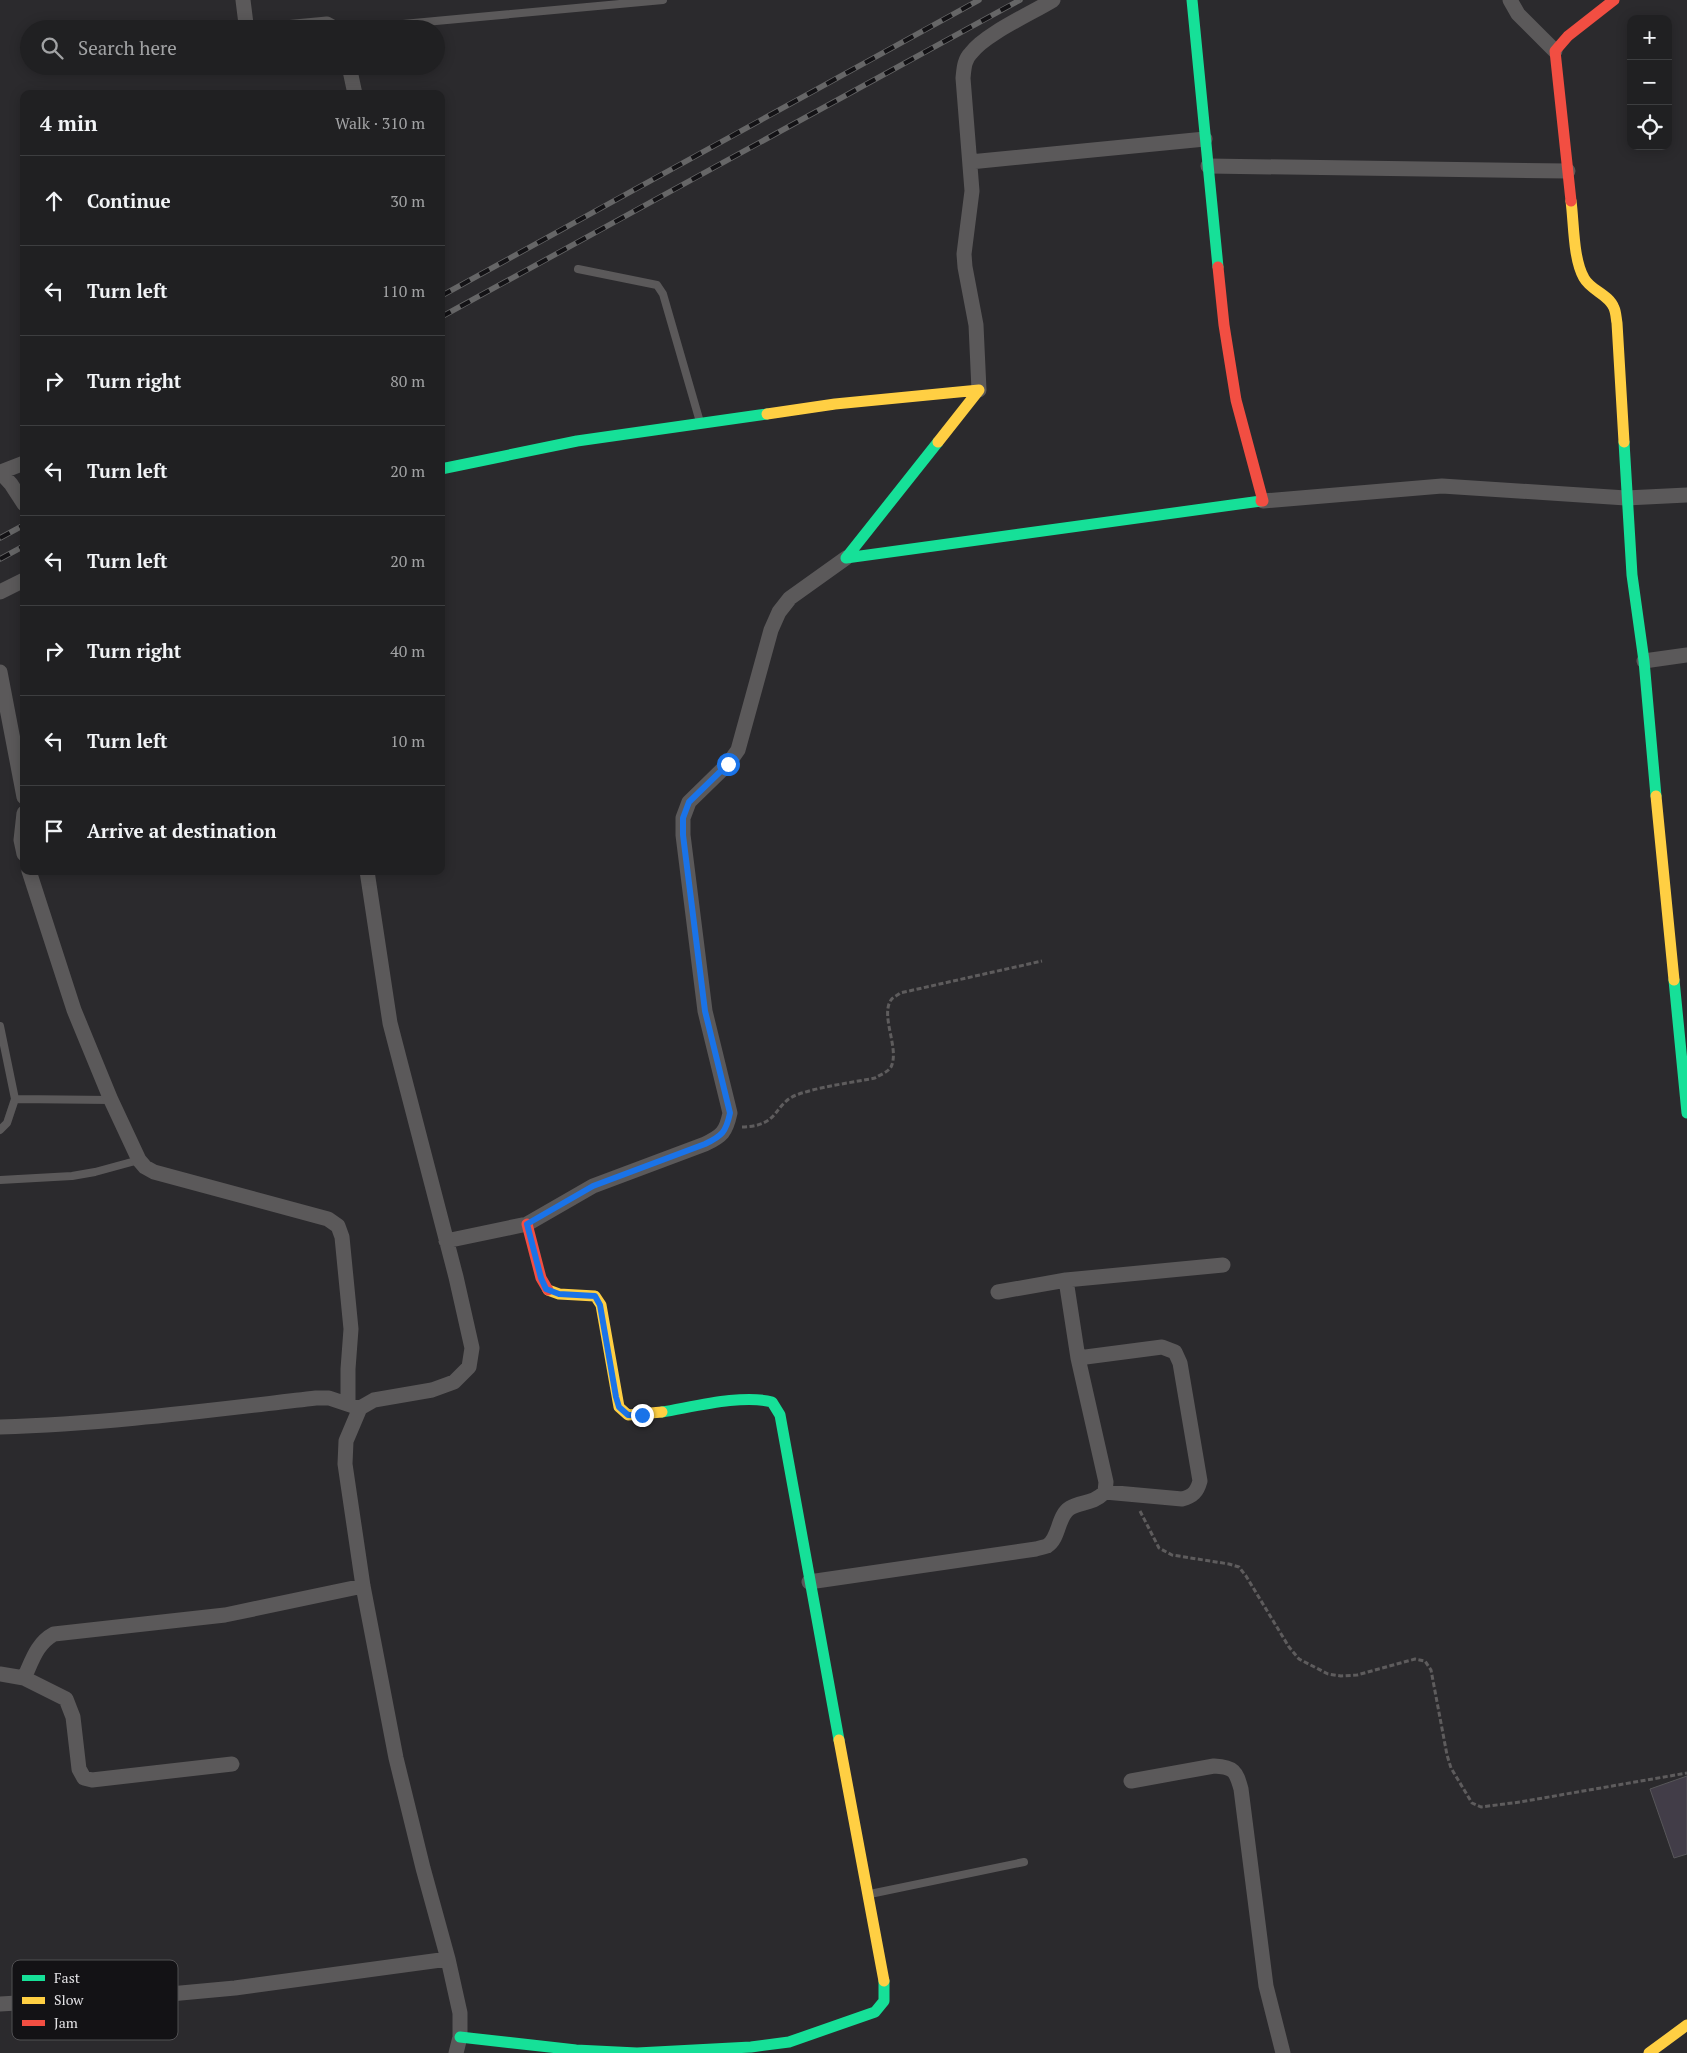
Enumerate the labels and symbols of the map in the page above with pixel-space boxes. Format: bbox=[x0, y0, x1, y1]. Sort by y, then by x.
route start bbox=[717, 753, 740, 776]
route end bbox=[631, 1404, 654, 1427]
legend bbox=[12, 1960, 178, 2040]
text: Fast bbox=[54, 1968, 81, 1987]
text: Slow bbox=[54, 1990, 84, 2009]
text: Jam bbox=[54, 2013, 78, 2032]

